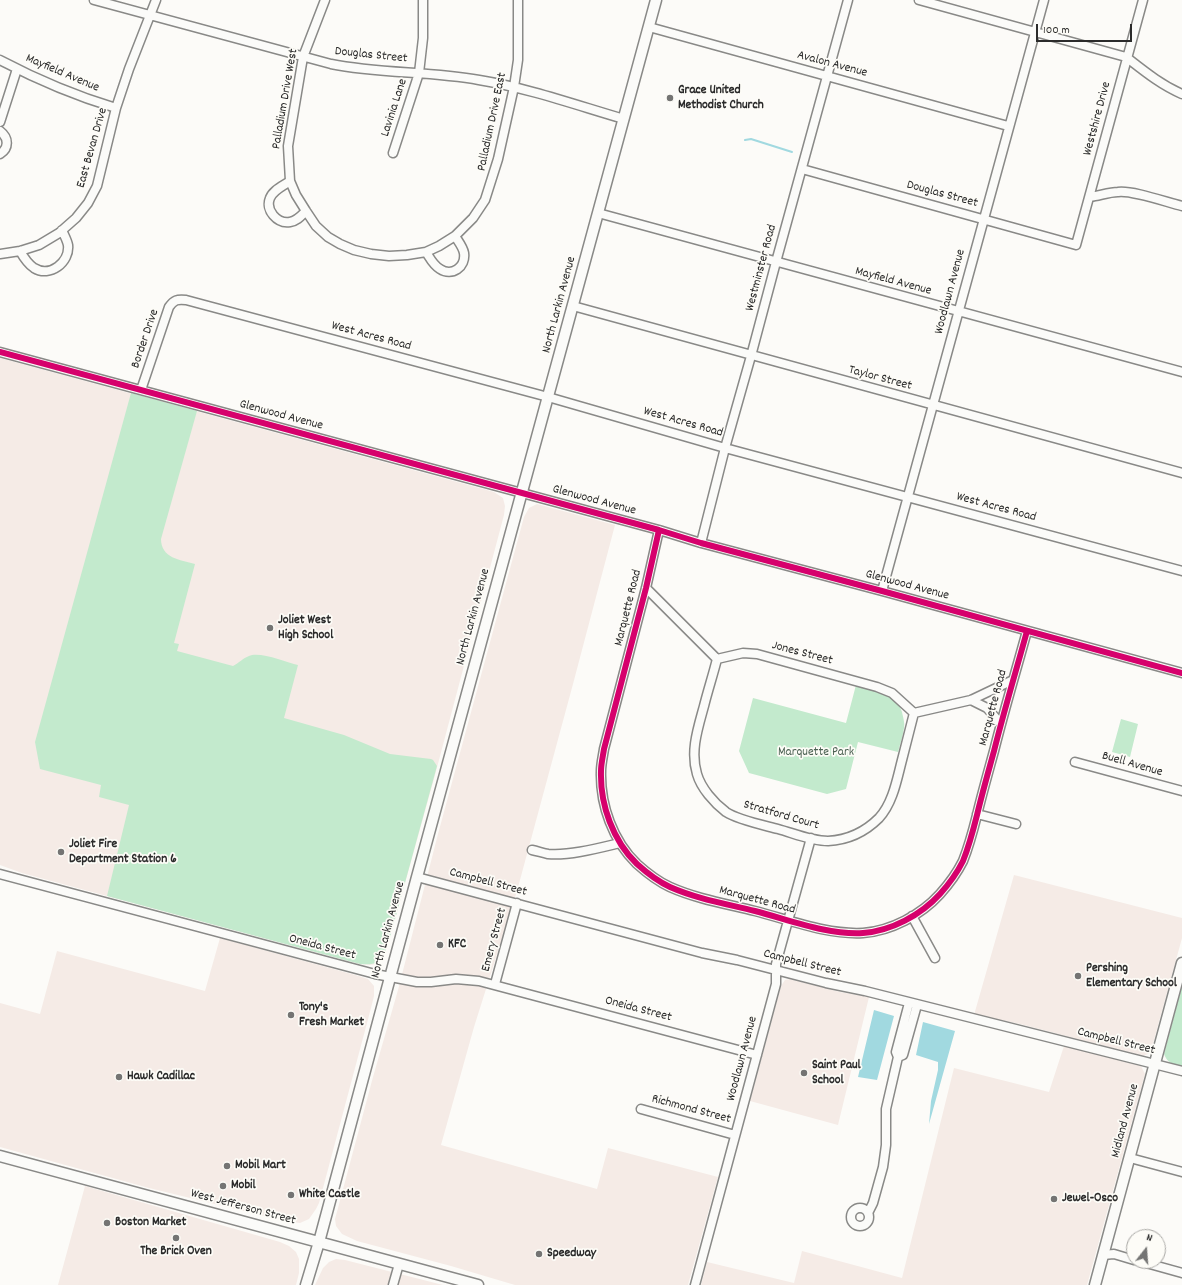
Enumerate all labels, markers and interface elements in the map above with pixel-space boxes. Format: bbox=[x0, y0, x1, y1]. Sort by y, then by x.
scale bar bbox=[1038, 16, 1134, 42]
text: 100 m bbox=[1043, 22, 1070, 39]
street label: Douglas Street bbox=[334, 44, 408, 68]
street label: Palladium Drive West bbox=[269, 48, 303, 150]
street label: Avalon Avenue bbox=[795, 48, 869, 82]
street label: Mayfield Avenue bbox=[23, 51, 101, 97]
street label: Palladium Drive East bbox=[475, 71, 511, 173]
street label: Lavinia Lane bbox=[378, 77, 412, 139]
street label: Westshire Drive bbox=[1081, 80, 1115, 158]
place label: Grace United Methodist Church bbox=[678, 83, 764, 114]
marker: Grace United Methodist Church bbox=[665, 93, 675, 103]
street label: East Bevan Drive bbox=[74, 106, 112, 190]
street label: Douglas Street bbox=[905, 178, 979, 212]
street label: Westminster Road bbox=[743, 223, 781, 313]
street label: Woodlawn Avenue bbox=[932, 248, 970, 336]
street label: North Larkin Avenue bbox=[540, 255, 580, 355]
street label: Mayfield Avenue bbox=[853, 264, 933, 300]
street label: Border Drive bbox=[129, 307, 163, 371]
street label: West Acres Road bbox=[329, 319, 413, 355]
street label: Taylor Street bbox=[847, 363, 913, 395]
street label: Glenwood Avenue bbox=[237, 397, 325, 435]
street label: West Acres Road bbox=[641, 404, 725, 442]
street label: Glenwood Avenue bbox=[550, 482, 638, 520]
street label: West Acres Road bbox=[954, 490, 1038, 526]
street label: North Larkin Avenue bbox=[454, 567, 494, 667]
street label: Glenwood Avenue bbox=[863, 567, 951, 605]
street label: Marquette Road bbox=[612, 568, 646, 648]
place label: Joliet West High School bbox=[278, 613, 333, 644]
marker: Joliet West High School bbox=[265, 623, 275, 633]
street label: Jones Street bbox=[770, 638, 834, 670]
street label: Marquette Road bbox=[976, 668, 1012, 748]
park label: Marquette Park bbox=[778, 745, 854, 761]
street label: Buell Avenue bbox=[1100, 749, 1164, 781]
street label: Stratford Court bbox=[741, 798, 821, 834]
place label: Joliet Fire Department Station 6 bbox=[69, 837, 177, 868]
marker: Joliet Fire Department Station 6 bbox=[56, 847, 66, 857]
street label: Campbell Street bbox=[448, 865, 528, 901]
street label: North Larkin Avenue bbox=[369, 880, 409, 980]
street label: Marquette Road bbox=[717, 883, 797, 919]
street label: Emery Street bbox=[479, 906, 511, 974]
street label: Oneida Street bbox=[287, 932, 357, 964]
place label: KFC bbox=[448, 937, 466, 953]
marker: KFC bbox=[435, 940, 445, 950]
street label: Campbell Street bbox=[762, 947, 842, 981]
place label: Pershing Elementary School bbox=[1086, 961, 1177, 992]
marker: Pershing Elementary School bbox=[1073, 971, 1083, 981]
street label: Oneida Street bbox=[603, 994, 673, 1026]
place label: Tony's Fresh Market bbox=[299, 1000, 364, 1031]
marker: Tony's Fresh Market bbox=[286, 1010, 296, 1020]
street label: Woodlawn Avenue bbox=[724, 1015, 762, 1103]
street label: Campbell Street bbox=[1076, 1025, 1156, 1059]
place label: Saint Paul School bbox=[812, 1058, 861, 1089]
marker: Saint Paul School bbox=[799, 1068, 809, 1078]
place label: Hawk Cadillac bbox=[127, 1069, 195, 1085]
marker: Hawk Cadillac bbox=[114, 1072, 124, 1082]
street label: Midland Avenue bbox=[1109, 1082, 1143, 1160]
street label: Richmond Street bbox=[650, 1092, 732, 1128]
place label: Mobil Mart bbox=[235, 1158, 286, 1174]
marker: Mobil Mart bbox=[222, 1161, 232, 1171]
place label: Mobil bbox=[231, 1178, 256, 1194]
marker: Mobil bbox=[218, 1181, 228, 1191]
street label: West Jefferson Street bbox=[189, 1186, 297, 1230]
place label: White Castle bbox=[299, 1187, 360, 1203]
marker: White Castle bbox=[286, 1190, 296, 1200]
place label: Jewel-Osco bbox=[1062, 1191, 1118, 1207]
marker: Jewel-Osco bbox=[1049, 1194, 1059, 1204]
place label: Boston Market bbox=[115, 1215, 186, 1231]
marker: Boston Market bbox=[102, 1218, 112, 1228]
north arrow bbox=[1126, 1229, 1166, 1269]
text: N bbox=[1144, 1230, 1154, 1247]
marker: The Brick Oven bbox=[171, 1233, 181, 1243]
place label: The Brick Oven bbox=[140, 1244, 212, 1260]
place label: Speedway bbox=[547, 1246, 596, 1262]
marker: Speedway bbox=[534, 1249, 544, 1259]

